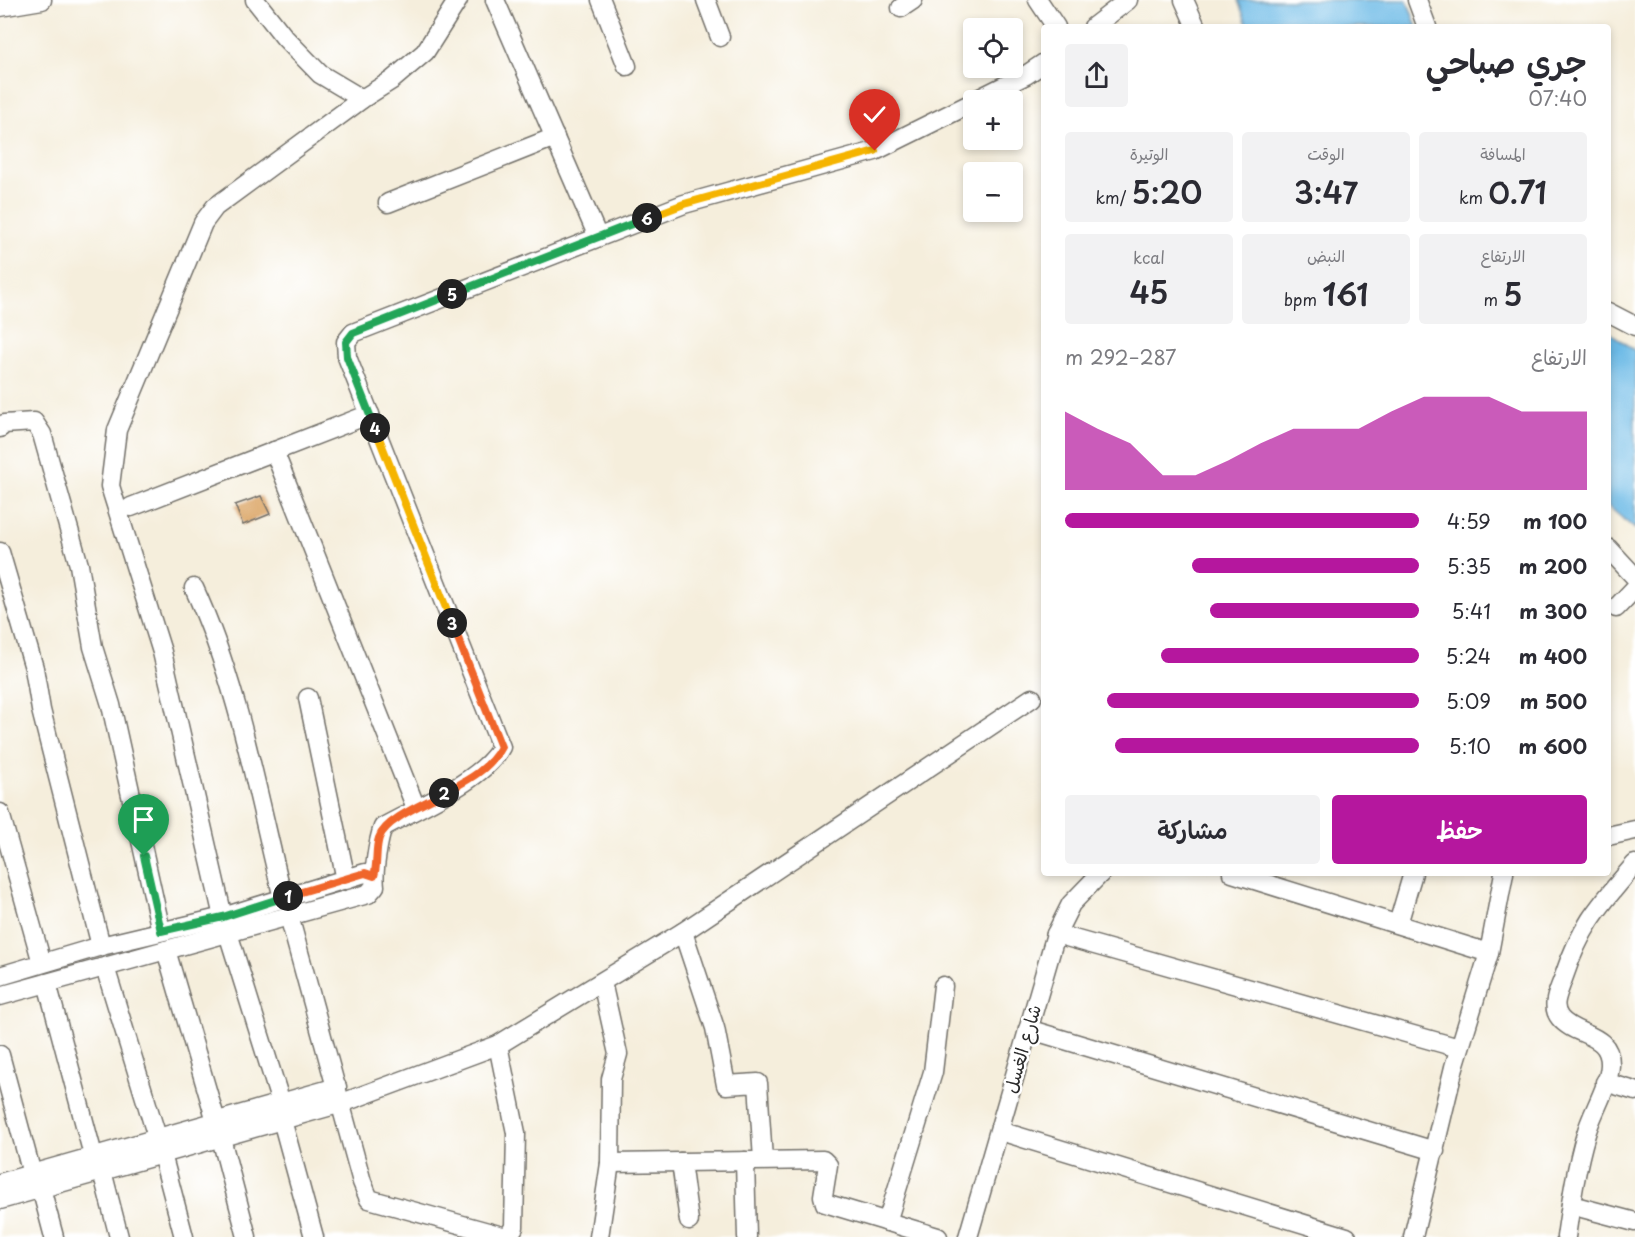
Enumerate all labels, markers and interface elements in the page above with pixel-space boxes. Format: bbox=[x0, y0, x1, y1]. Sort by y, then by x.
map controls bbox=[963, 18, 1023, 222]
button: locate bbox=[963, 18, 1023, 78]
text: جري صباحي bbox=[1425, 35, 1587, 85]
button: share bbox=[1065, 44, 1128, 107]
text: 07:40 bbox=[1528, 83, 1587, 113]
pin bbox=[849, 89, 900, 151]
button: + bbox=[963, 90, 1023, 150]
icon: check bbox=[858, 98, 891, 131]
text: الوتيرة bbox=[1130, 141, 1168, 165]
text: الوقت bbox=[1307, 141, 1345, 165]
text: المسافة bbox=[1480, 141, 1526, 165]
button: − bbox=[963, 162, 1023, 222]
text: 5:20 bbox=[1131, 169, 1202, 214]
text: 3:47 bbox=[1294, 169, 1358, 214]
text: 0.71 bbox=[1488, 169, 1547, 214]
text: /km bbox=[1096, 185, 1131, 209]
text: km bbox=[1459, 185, 1488, 209]
pin: 6 bbox=[632, 203, 662, 233]
text: 6 bbox=[641, 206, 653, 230]
text: النبض bbox=[1307, 243, 1345, 267]
text: الارتفاع bbox=[1481, 243, 1525, 267]
text: kcal bbox=[1133, 245, 1165, 269]
text: 45 bbox=[1129, 269, 1169, 314]
text: 161 bbox=[1322, 271, 1368, 316]
text: 5 bbox=[1503, 271, 1523, 316]
pin: 5 bbox=[437, 279, 467, 309]
text: 5 bbox=[447, 282, 457, 306]
text: bpm bbox=[1284, 287, 1322, 311]
text: m bbox=[1484, 287, 1503, 311]
text: 287–292 m bbox=[1065, 342, 1176, 372]
text: الارتفاع bbox=[1531, 342, 1587, 372]
pin: 4 bbox=[360, 413, 390, 443]
text: 4 bbox=[370, 416, 380, 440]
text: 4:59 bbox=[1447, 506, 1491, 536]
text: 100 m bbox=[1523, 506, 1587, 536]
text: 5:35 bbox=[1447, 551, 1491, 581]
text: 200 m bbox=[1519, 551, 1587, 581]
text: 5:41 bbox=[1451, 596, 1491, 626]
text: 300 m bbox=[1519, 596, 1587, 626]
pin: 3 bbox=[437, 608, 467, 638]
text: 3 bbox=[447, 611, 457, 635]
text: 5:24 bbox=[1446, 641, 1491, 671]
text: 400 m bbox=[1519, 641, 1587, 671]
text: 5:09 bbox=[1446, 686, 1491, 716]
text: 500 m bbox=[1520, 686, 1587, 716]
text: 5:10 bbox=[1449, 731, 1491, 761]
text: 600 m bbox=[1518, 731, 1587, 761]
pin: 2 bbox=[429, 778, 459, 808]
text: 2 bbox=[438, 781, 450, 805]
pin bbox=[118, 794, 169, 856]
button: مشاركة bbox=[1065, 795, 1320, 864]
button: حفظ bbox=[1332, 795, 1587, 864]
icon: arrive bbox=[127, 803, 160, 836]
pin: 1 bbox=[273, 881, 303, 911]
text: 1 bbox=[284, 884, 292, 908]
street label: شارع الغسل bbox=[996, 1001, 1047, 1096]

